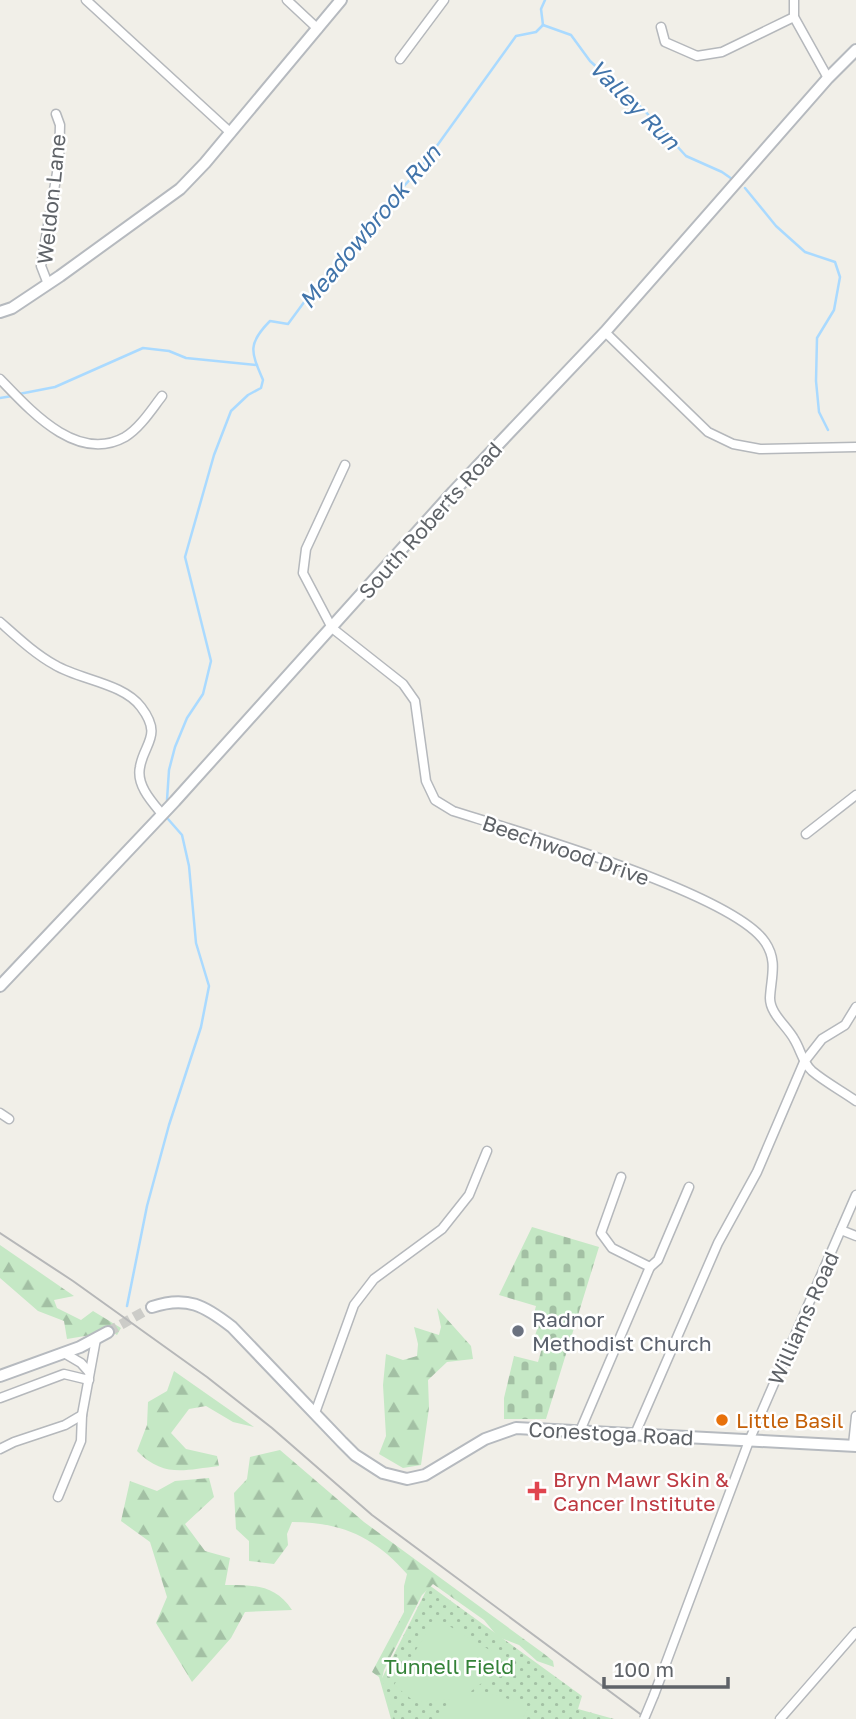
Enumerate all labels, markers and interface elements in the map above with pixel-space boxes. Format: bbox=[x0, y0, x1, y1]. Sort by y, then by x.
water label: Valley Run bbox=[584, 53, 687, 156]
street label: Weldon Lane bbox=[31, 133, 71, 265]
water label: Meadowbrook Run bbox=[292, 138, 446, 313]
street label: South Roberts Road bbox=[353, 436, 507, 604]
street label: Beechwood Drive bbox=[479, 809, 653, 891]
street label: Williams Road bbox=[762, 1247, 844, 1389]
place label: Radnor Methodist Church bbox=[532, 1306, 712, 1356]
marker: Radnor Methodist Church bbox=[510, 1323, 526, 1339]
place label: Little Basil bbox=[736, 1407, 844, 1433]
marker: Little Basil bbox=[714, 1412, 730, 1428]
street label: Conestoga Road bbox=[528, 1416, 694, 1450]
place label: Bryn Mawr Skin & Cancer Institute bbox=[553, 1466, 729, 1516]
marker: Bryn Mawr Skin & Cancer Institute bbox=[527, 1481, 547, 1501]
scale bar bbox=[604, 1646, 728, 1690]
park label: Tunnell Field bbox=[384, 1653, 514, 1679]
text: 100 m bbox=[614, 1656, 674, 1682]

